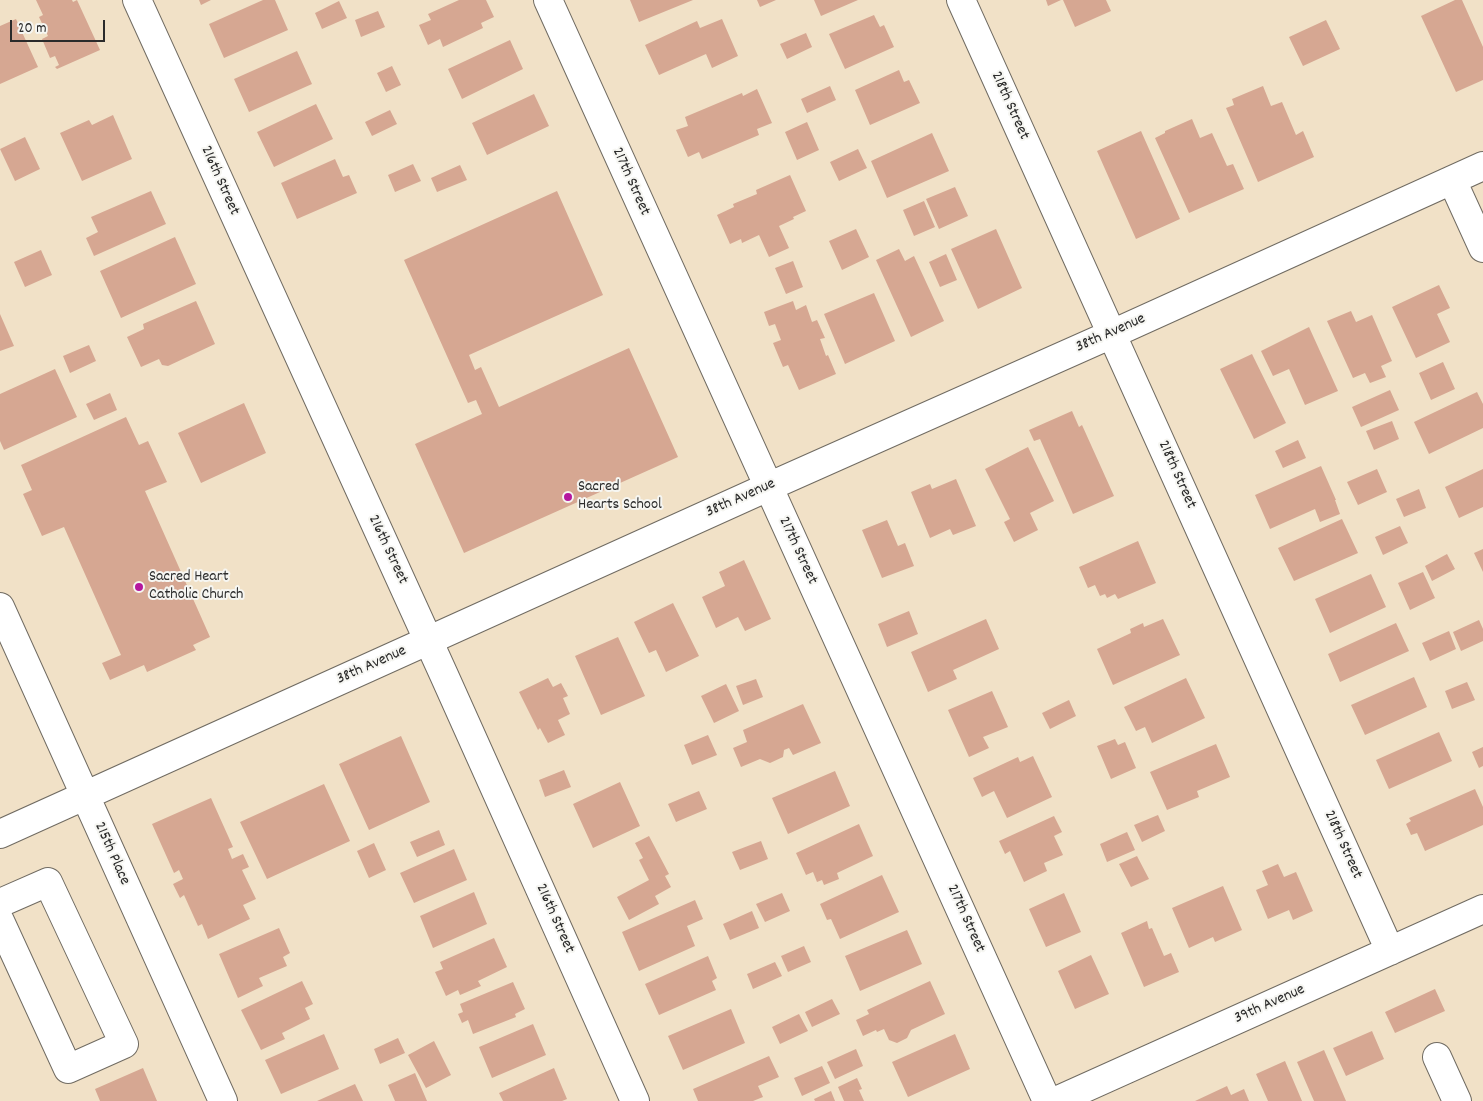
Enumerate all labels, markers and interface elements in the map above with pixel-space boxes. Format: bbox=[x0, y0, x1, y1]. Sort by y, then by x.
scale bar bbox=[12, 10, 108, 42]
text: 20 m bbox=[18, 18, 46, 40]
street label: 218th Street bbox=[985, 69, 1033, 143]
street label: 216th Street bbox=[195, 143, 243, 219]
street label: 217th Street bbox=[607, 145, 653, 219]
street label: 38th Avenue bbox=[1073, 310, 1149, 358]
street label: 218th Street bbox=[1152, 438, 1200, 512]
street label: 38th Avenue bbox=[703, 475, 779, 523]
place label: Sacred Hearts School bbox=[578, 478, 662, 516]
marker: Sacred Hearts School bbox=[562, 491, 574, 503]
street label: 216th Street bbox=[363, 512, 411, 588]
street label: 217th Street bbox=[773, 514, 821, 588]
place label: Sacred Heart Catholic Church bbox=[149, 568, 243, 606]
marker: Sacred Heart Catholic Church bbox=[133, 581, 145, 593]
street label: 38th Avenue bbox=[334, 642, 410, 690]
street label: 218th Street bbox=[1318, 808, 1366, 882]
street label: 215th Place bbox=[89, 820, 133, 888]
street label: 216th Street bbox=[530, 881, 578, 957]
street label: 217th Street bbox=[942, 882, 988, 956]
street label: 39th Avenue bbox=[1232, 981, 1308, 1029]

